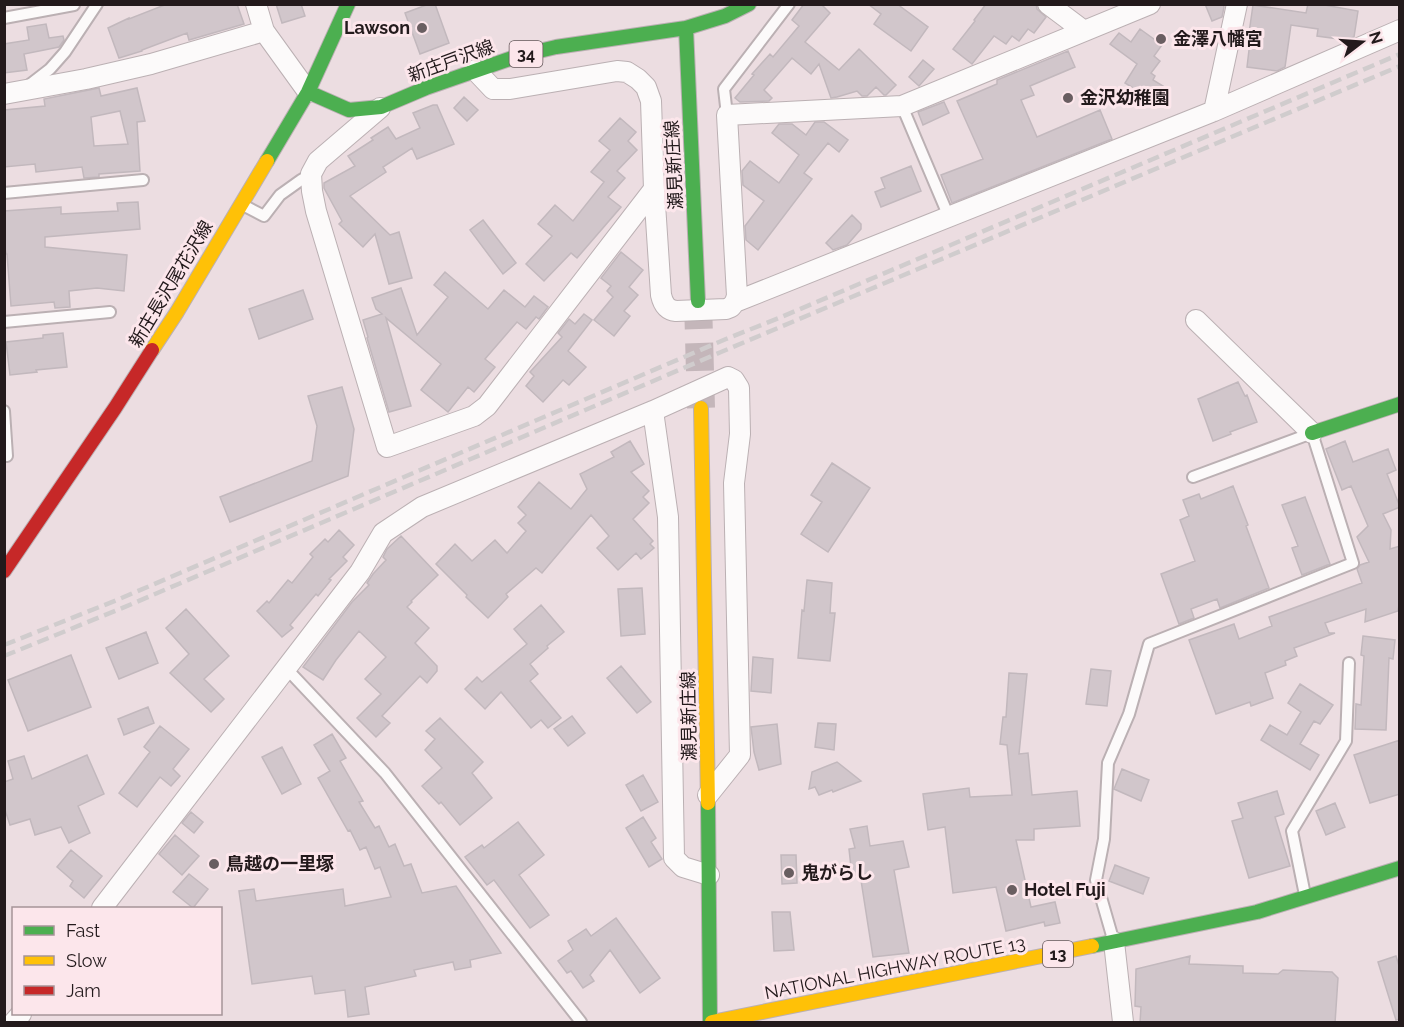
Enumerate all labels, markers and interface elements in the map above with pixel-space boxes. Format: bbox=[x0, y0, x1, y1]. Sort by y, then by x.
north arrow bbox=[1332, 12, 1392, 72]
place label: Lawson bbox=[344, 17, 410, 38]
marker: Lawson bbox=[415, 21, 429, 35]
place label: 金澤八幡宮 bbox=[1173, 28, 1263, 49]
text: N bbox=[1365, 29, 1387, 46]
marker: 金澤八幡宮 bbox=[1154, 32, 1168, 46]
street label: 新庄戸沢線 bbox=[405, 35, 497, 86]
road number: 34 bbox=[510, 41, 542, 67]
place label: 金沢幼稚園 bbox=[1080, 87, 1170, 108]
marker: 金沢幼稚園 bbox=[1061, 91, 1075, 105]
street label: 瀬見新庄線 bbox=[661, 120, 686, 211]
street label: 新庄長沢尾花沢線 bbox=[124, 217, 217, 351]
street label: 瀬見新庄線 bbox=[677, 671, 700, 761]
place label: 鳥越の一里塚 bbox=[226, 853, 334, 874]
marker: 鳥越の一里塚 bbox=[207, 857, 221, 871]
place label: 鬼がらし bbox=[801, 862, 873, 883]
marker: 鬼がらし bbox=[782, 866, 796, 880]
place label: Hotel Fuji bbox=[1024, 879, 1106, 900]
marker: Hotel Fuji bbox=[1005, 883, 1019, 897]
legend bbox=[12, 907, 222, 1015]
text: Fast bbox=[66, 920, 100, 941]
street label: NATIONAL HIGHWAY ROUTE 13 bbox=[763, 932, 1027, 1003]
road number: 13 bbox=[1043, 941, 1073, 967]
text: Slow bbox=[66, 950, 107, 971]
text: Jam bbox=[66, 980, 101, 1001]

